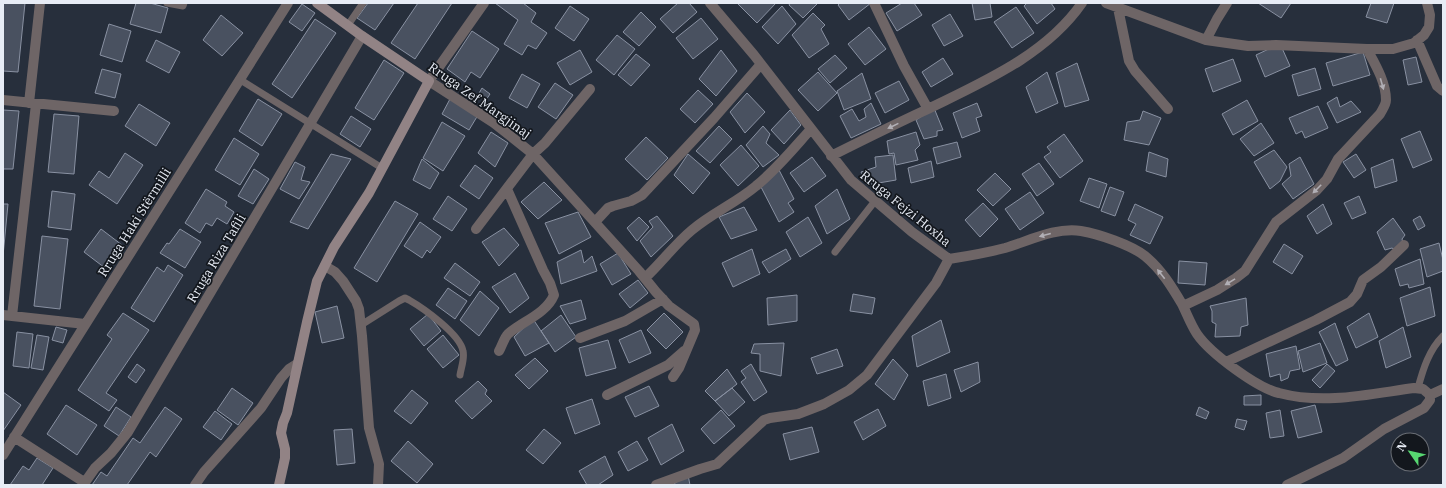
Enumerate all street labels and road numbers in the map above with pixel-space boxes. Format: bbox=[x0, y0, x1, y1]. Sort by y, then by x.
street label: Rruga Zef Margjinaj bbox=[425, 59, 534, 142]
street label: Rruga Haki Stërmilli bbox=[94, 165, 175, 280]
street label: Rruga Fejzi Hoxha bbox=[857, 167, 955, 250]
street label: Rruga Riza Tafili bbox=[183, 211, 250, 306]

